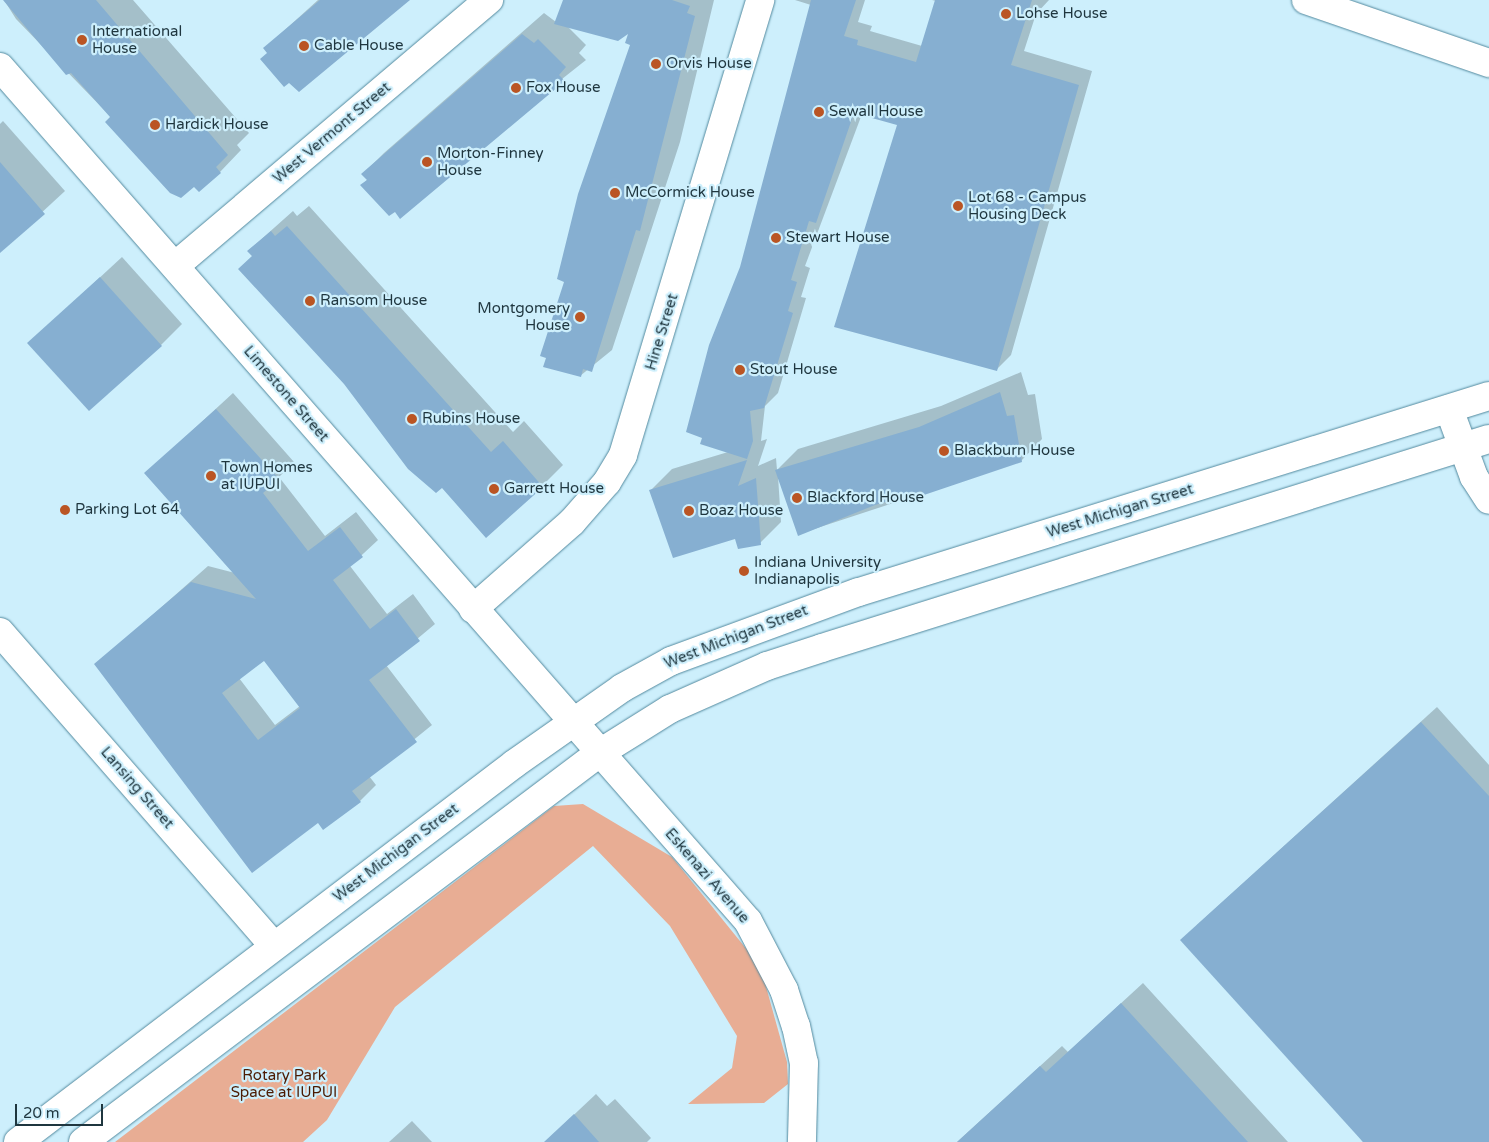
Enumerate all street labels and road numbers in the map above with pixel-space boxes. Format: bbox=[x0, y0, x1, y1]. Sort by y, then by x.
street label: West Vermont Street bbox=[270, 79, 394, 187]
street label: Hine Street bbox=[642, 291, 682, 373]
street label: Limestone Street bbox=[240, 342, 332, 446]
street label: West Michigan Street bbox=[1044, 480, 1196, 542]
street label: West Michigan Street bbox=[662, 601, 810, 673]
street label: Lansing Street bbox=[97, 743, 177, 833]
street label: West Michigan Street bbox=[330, 800, 462, 906]
street label: Eskenazi Avenue bbox=[661, 825, 753, 927]

